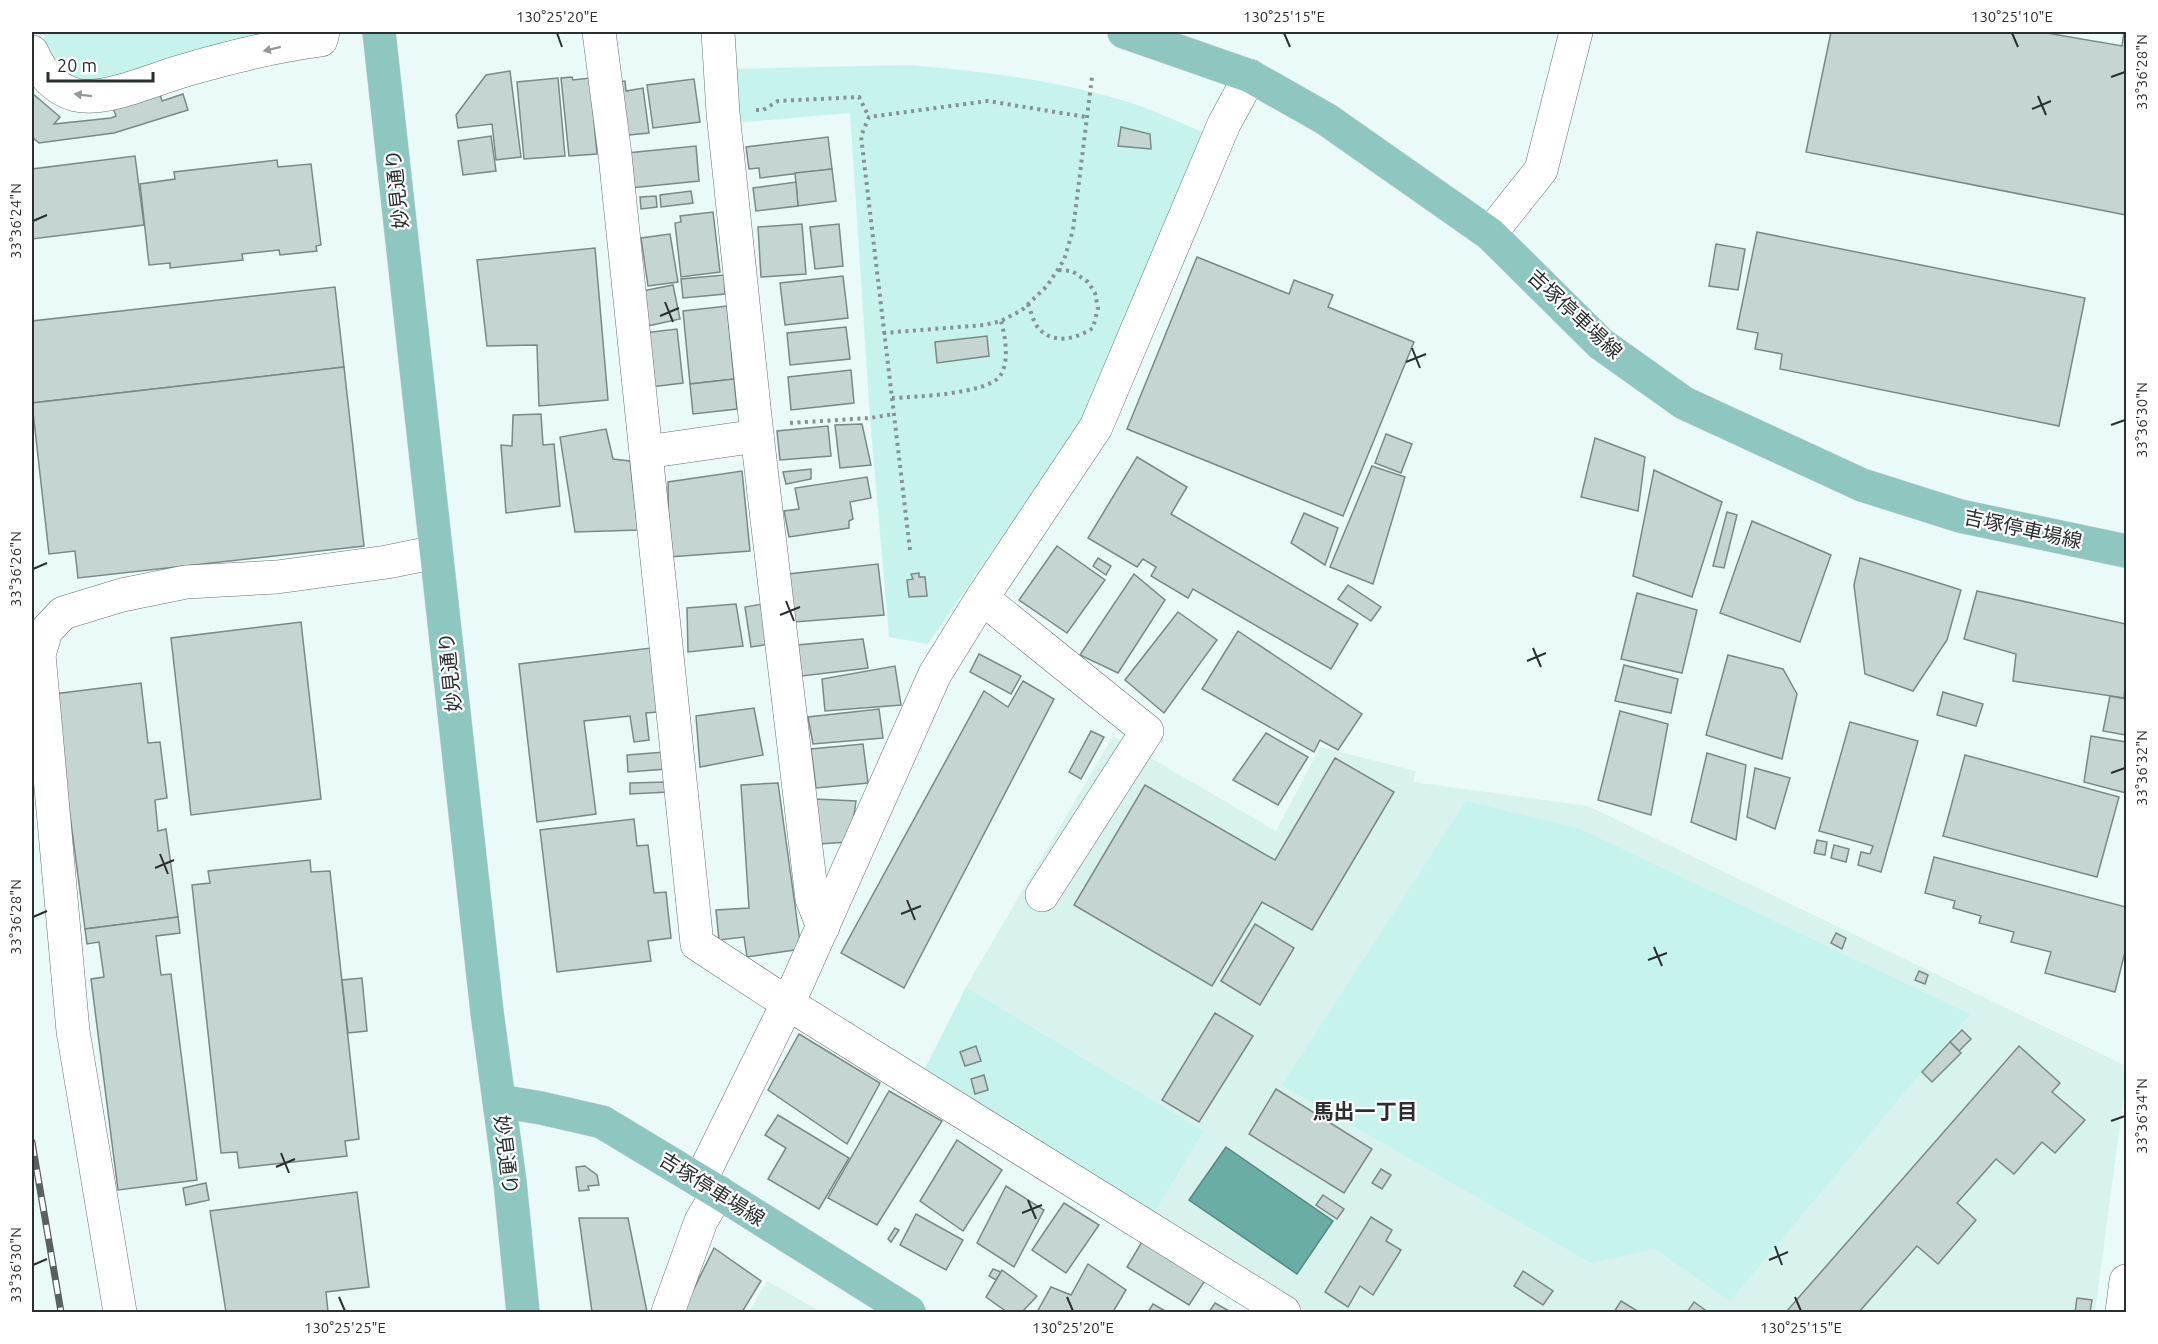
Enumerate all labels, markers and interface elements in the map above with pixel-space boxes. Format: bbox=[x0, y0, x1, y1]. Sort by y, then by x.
text: 130°25'20"E bbox=[516, 8, 598, 25]
text: 130°25'15"E bbox=[1243, 8, 1325, 25]
text: 130°25'10"E bbox=[1971, 8, 2053, 25]
text: 33°36'28"N bbox=[2133, 34, 2150, 110]
one-way arrow bbox=[263, 44, 281, 54]
scale bar bbox=[48, 45, 153, 83]
text: 20 m bbox=[57, 55, 97, 75]
one-way arrow bbox=[74, 91, 93, 100]
street label: 妙見通り bbox=[381, 148, 412, 230]
text: 33°36'24"N bbox=[7, 183, 24, 259]
street label: 吉塚停車場線 bbox=[1524, 264, 1627, 363]
text: 33°36'30"N bbox=[2133, 382, 2150, 458]
street label: 吉塚停車場線 bbox=[1962, 505, 2084, 552]
text: 33°36'26"N bbox=[7, 531, 24, 607]
street label: 妙見通り bbox=[434, 631, 465, 713]
text: 33°36'32"N bbox=[2133, 730, 2150, 806]
text: 33°36'28"N bbox=[7, 879, 24, 955]
text: 33°36'34"N bbox=[2133, 1078, 2150, 1154]
district label: 馬出一丁目 bbox=[1313, 1099, 1418, 1123]
street label: 妙見通り bbox=[490, 1114, 523, 1196]
street label: 吉塚停車場線 bbox=[655, 1147, 769, 1230]
text: 33°36'30"N bbox=[7, 1227, 24, 1303]
text: 130°25'25"E bbox=[304, 1319, 386, 1336]
text: 130°25'20"E bbox=[1032, 1319, 1114, 1336]
text: 130°25'15"E bbox=[1760, 1319, 1842, 1336]

